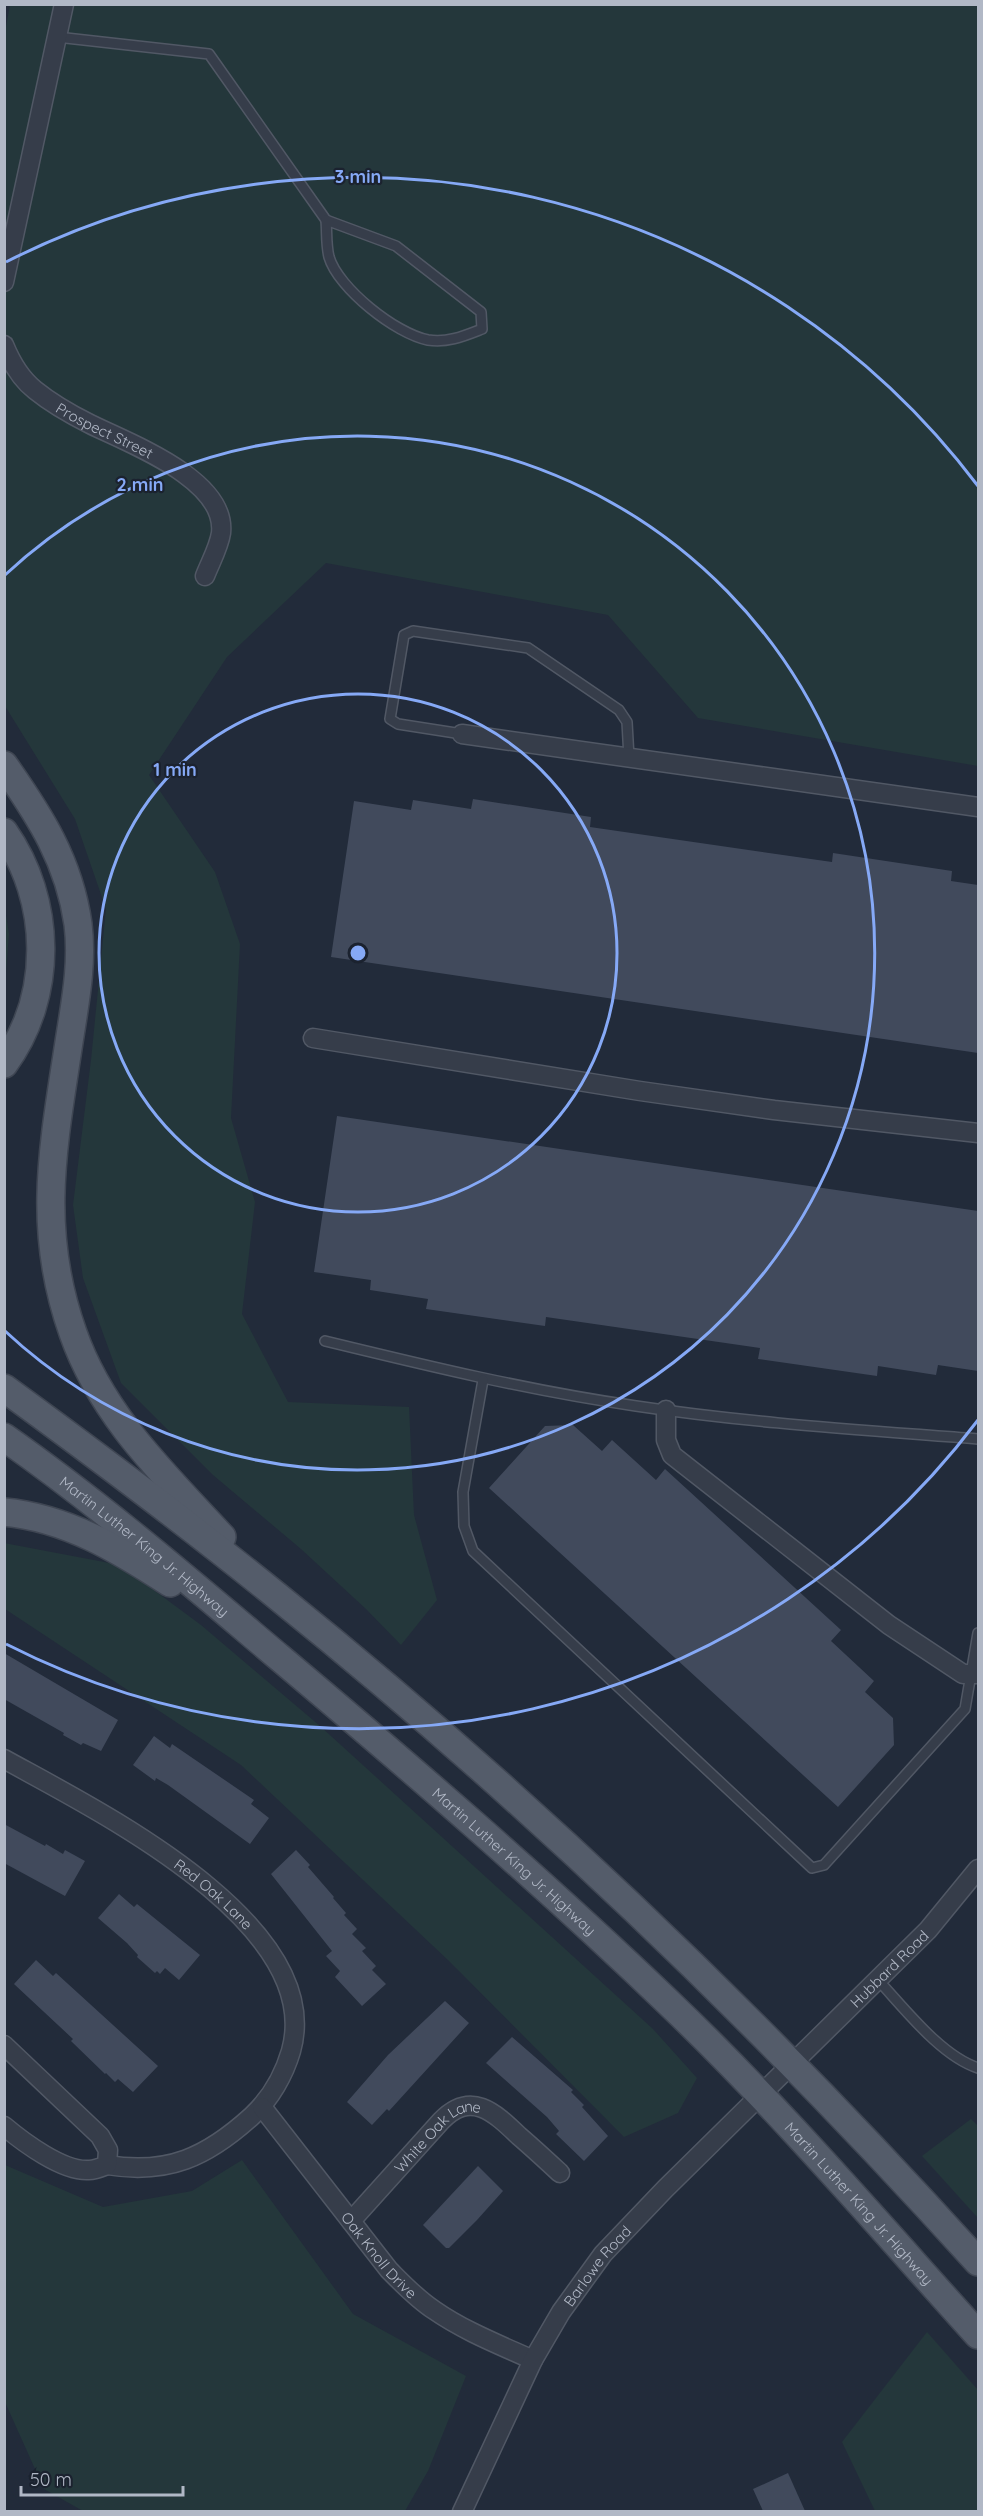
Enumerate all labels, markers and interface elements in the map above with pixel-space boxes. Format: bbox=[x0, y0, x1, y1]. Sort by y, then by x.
text: 3 min bbox=[335, 165, 381, 188]
street label: Prospect Street bbox=[53, 398, 157, 462]
text: 2 min bbox=[117, 473, 163, 496]
text: 1 min bbox=[153, 758, 197, 781]
centre of rings bbox=[348, 943, 368, 963]
street label: Martin Luther King Jr. Highway bbox=[56, 1472, 233, 1621]
street label: Martin Luther King Jr. Highway bbox=[429, 1783, 600, 1939]
street label: Red Oak Lane bbox=[171, 1854, 257, 1933]
street label: Hubbard Road bbox=[846, 1926, 932, 2011]
street label: White Oak Lane bbox=[390, 2096, 483, 2176]
street label: Martin Luther King Jr. Highway bbox=[781, 2118, 938, 2289]
street label: Oak Knoll Drive bbox=[338, 2208, 421, 2302]
street label: Barlowe Road bbox=[559, 2221, 635, 2310]
scale bar bbox=[21, 2459, 183, 2497]
text: 50 m bbox=[30, 2468, 72, 2491]

